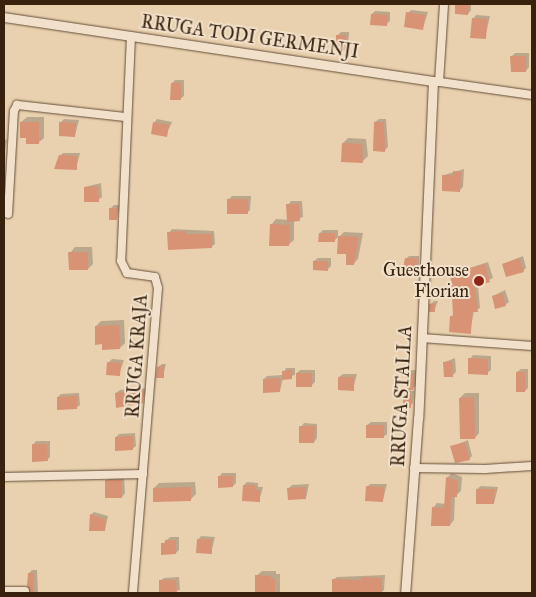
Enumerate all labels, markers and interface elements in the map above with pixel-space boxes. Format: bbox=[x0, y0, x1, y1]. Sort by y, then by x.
street label: RRUGA TODI GERMENJI bbox=[140, 11, 360, 63]
place label: Guesthouse Florian bbox=[383, 260, 469, 302]
marker: Guesthouse Florian bbox=[473, 275, 485, 287]
street label: RRUGA KRAJA bbox=[122, 293, 152, 419]
street label: RRUGA STALLA bbox=[388, 325, 416, 467]

